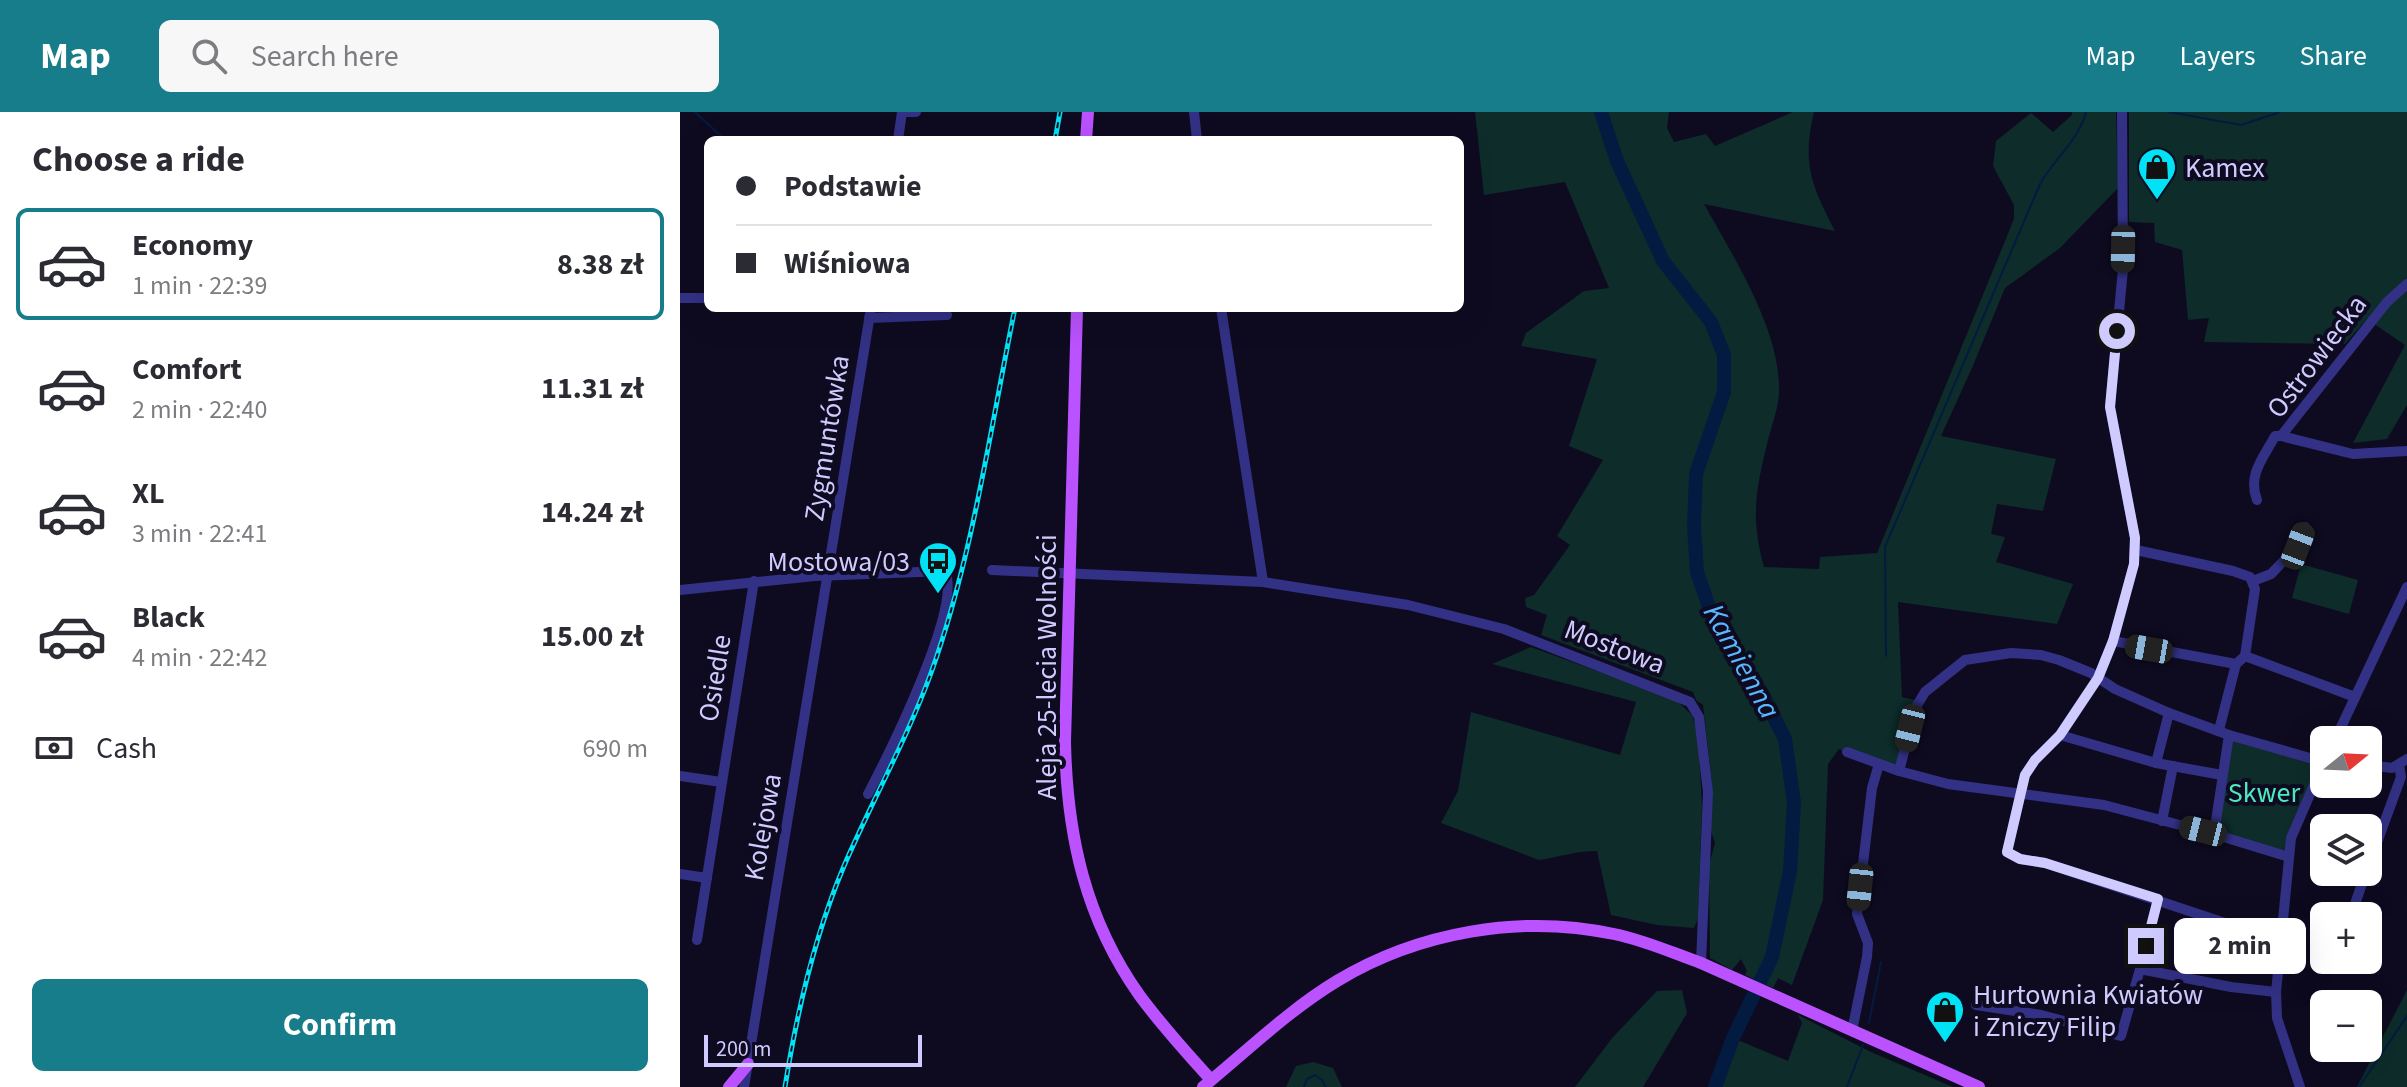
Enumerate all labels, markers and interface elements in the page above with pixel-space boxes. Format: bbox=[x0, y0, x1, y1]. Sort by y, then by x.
search box bbox=[159, 20, 719, 92]
text: Map bbox=[40, 29, 111, 83]
icon: search bbox=[187, 34, 231, 78]
text: Search here bbox=[251, 35, 399, 78]
text: Map bbox=[2085, 36, 2135, 76]
text: Layers bbox=[2179, 36, 2255, 76]
text: Share bbox=[2299, 36, 2367, 76]
text: Choose a ride bbox=[32, 134, 245, 185]
shop icon: Kamex bbox=[2136, 146, 2178, 201]
place label: Kamex bbox=[2185, 148, 2265, 188]
text: Podstawie bbox=[784, 165, 922, 208]
text: Economy bbox=[132, 224, 253, 267]
car bbox=[2111, 225, 2135, 273]
icon: car bbox=[36, 228, 108, 300]
text: Wiśniowa bbox=[784, 242, 911, 285]
text: 8.38 zł bbox=[557, 243, 644, 286]
text: 1 min · 22:39 bbox=[132, 267, 267, 304]
street label: Ostrowiecka bbox=[2257, 287, 2376, 427]
route start bbox=[2099, 313, 2135, 349]
text: Comfort bbox=[132, 348, 242, 391]
icon: car bbox=[36, 352, 108, 424]
street label: Zygmuntówka bbox=[794, 352, 860, 524]
text: 11.31 zł bbox=[541, 367, 644, 410]
text: 2 min · 22:40 bbox=[132, 391, 267, 428]
text: XL bbox=[132, 472, 165, 515]
icon: car bbox=[36, 476, 108, 548]
text: 14.24 zł bbox=[541, 491, 644, 534]
text: 3 min · 22:41 bbox=[132, 515, 267, 552]
car bbox=[2278, 519, 2318, 573]
street label: Aleja 25-lecia Wolności bbox=[1027, 534, 1067, 800]
bus stop icon: Mostowa/03 bbox=[917, 540, 959, 595]
place label: Mostowa/03 bbox=[768, 542, 910, 582]
text: Black bbox=[132, 596, 205, 639]
water label: Kamienna bbox=[1692, 596, 1791, 727]
icon: car bbox=[36, 600, 108, 672]
street label: Mostowa bbox=[1559, 609, 1671, 684]
text: 15.00 zł bbox=[541, 615, 644, 658]
street label: Osiedle bbox=[688, 632, 742, 725]
car bbox=[2123, 633, 2175, 665]
text: 4 min · 22:42 bbox=[132, 639, 267, 676]
car bbox=[1893, 702, 1927, 754]
icon: cash bbox=[32, 726, 76, 770]
north arrow bbox=[2310, 726, 2382, 798]
map controls bbox=[2310, 726, 2382, 1062]
text: Cash bbox=[96, 727, 157, 770]
text: 690 m bbox=[582, 730, 648, 767]
street label: Kolejowa bbox=[734, 770, 792, 884]
park label: Skwer bbox=[2228, 773, 2301, 813]
car bbox=[2177, 814, 2229, 848]
button: layers bbox=[2310, 814, 2382, 886]
car bbox=[1846, 862, 1874, 912]
button: + bbox=[2310, 902, 2382, 974]
callout: 2 min bbox=[2174, 918, 2306, 974]
text: 2 min bbox=[2208, 927, 2272, 964]
route end bbox=[2128, 928, 2164, 964]
place label: Hurtownia Kwiatów i Zniczy Filip bbox=[1973, 975, 2203, 1047]
button: Confirm bbox=[32, 979, 648, 1071]
shop icon: Hurtownia Kwiatów i Zniczy Filip bbox=[1924, 989, 1966, 1044]
button: − bbox=[2310, 990, 2382, 1062]
scale bar bbox=[704, 1031, 922, 1067]
text: 200 m bbox=[716, 1033, 771, 1065]

